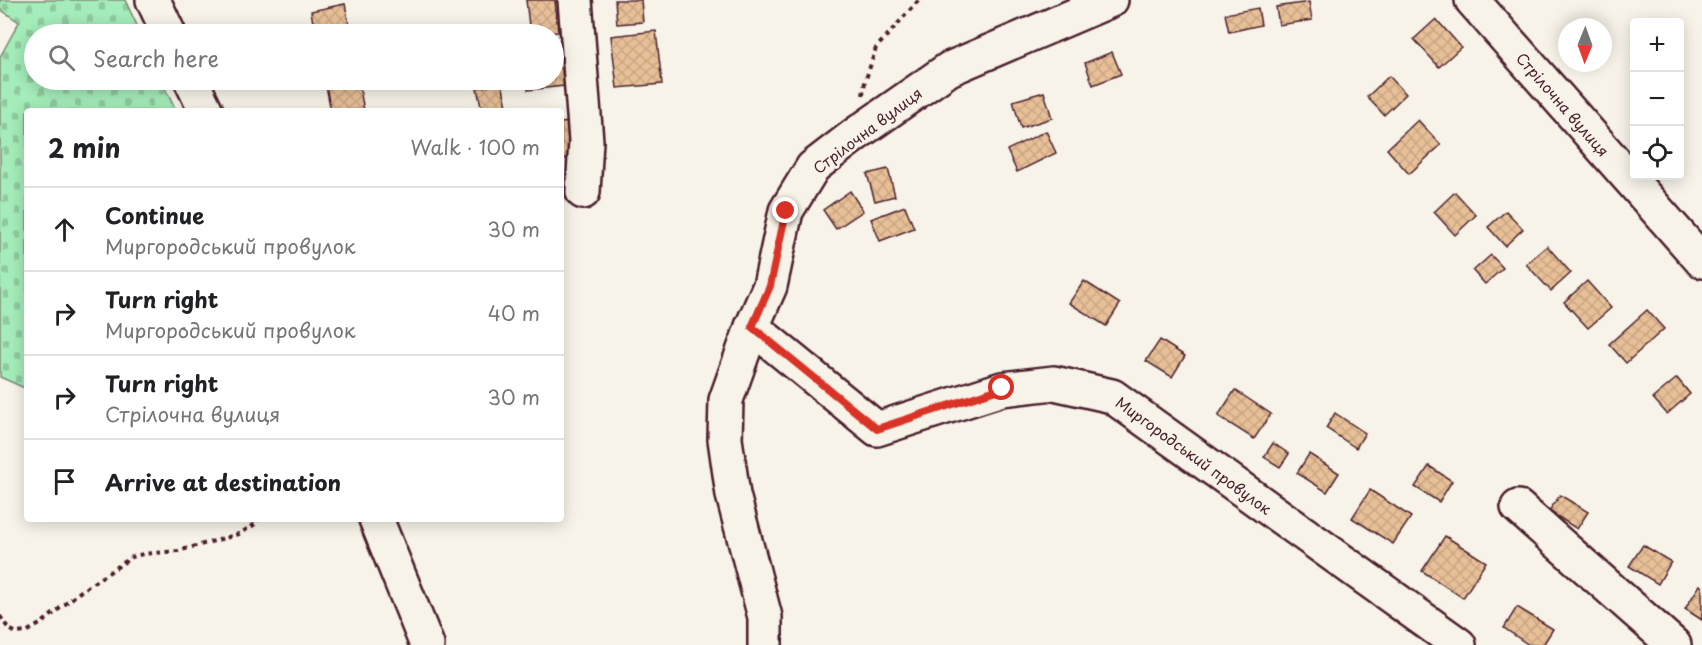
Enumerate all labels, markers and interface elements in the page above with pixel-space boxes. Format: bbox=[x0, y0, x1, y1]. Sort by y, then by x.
north arrow bbox=[1558, 18, 1612, 72]
map controls bbox=[1630, 18, 1684, 180]
button: + bbox=[1630, 18, 1684, 72]
search box bbox=[24, 24, 564, 90]
icon: search bbox=[45, 41, 78, 74]
text: Search here bbox=[93, 41, 219, 74]
street label: Стрілочна вулиця bbox=[1511, 47, 1615, 161]
button: − bbox=[1630, 72, 1684, 126]
street label: Стрілочна вулиця bbox=[808, 81, 926, 179]
button: locate bbox=[1630, 126, 1684, 180]
text: 2 min bbox=[48, 128, 121, 167]
text: Walk · 100 m bbox=[410, 132, 540, 162]
route end bbox=[772, 197, 798, 223]
text: Continue bbox=[105, 198, 204, 231]
icon: ahead bbox=[48, 213, 81, 246]
text: 30 m bbox=[487, 214, 540, 244]
text: Миргородський провулок bbox=[105, 231, 356, 261]
text: Turn right bbox=[105, 282, 218, 315]
icon: right bbox=[48, 297, 81, 330]
text: 40 m bbox=[488, 298, 540, 328]
text: Миргородський провулок bbox=[105, 315, 356, 345]
text: Turn right bbox=[105, 366, 218, 399]
route start bbox=[988, 374, 1014, 400]
icon: right bbox=[48, 381, 81, 414]
text: 30 m bbox=[487, 382, 540, 412]
street label: Миргородський провулок bbox=[1111, 390, 1277, 520]
text: Стрілочна вулиця bbox=[105, 399, 280, 429]
icon: arrive bbox=[48, 465, 81, 498]
text: Arrive at destination bbox=[105, 465, 341, 498]

